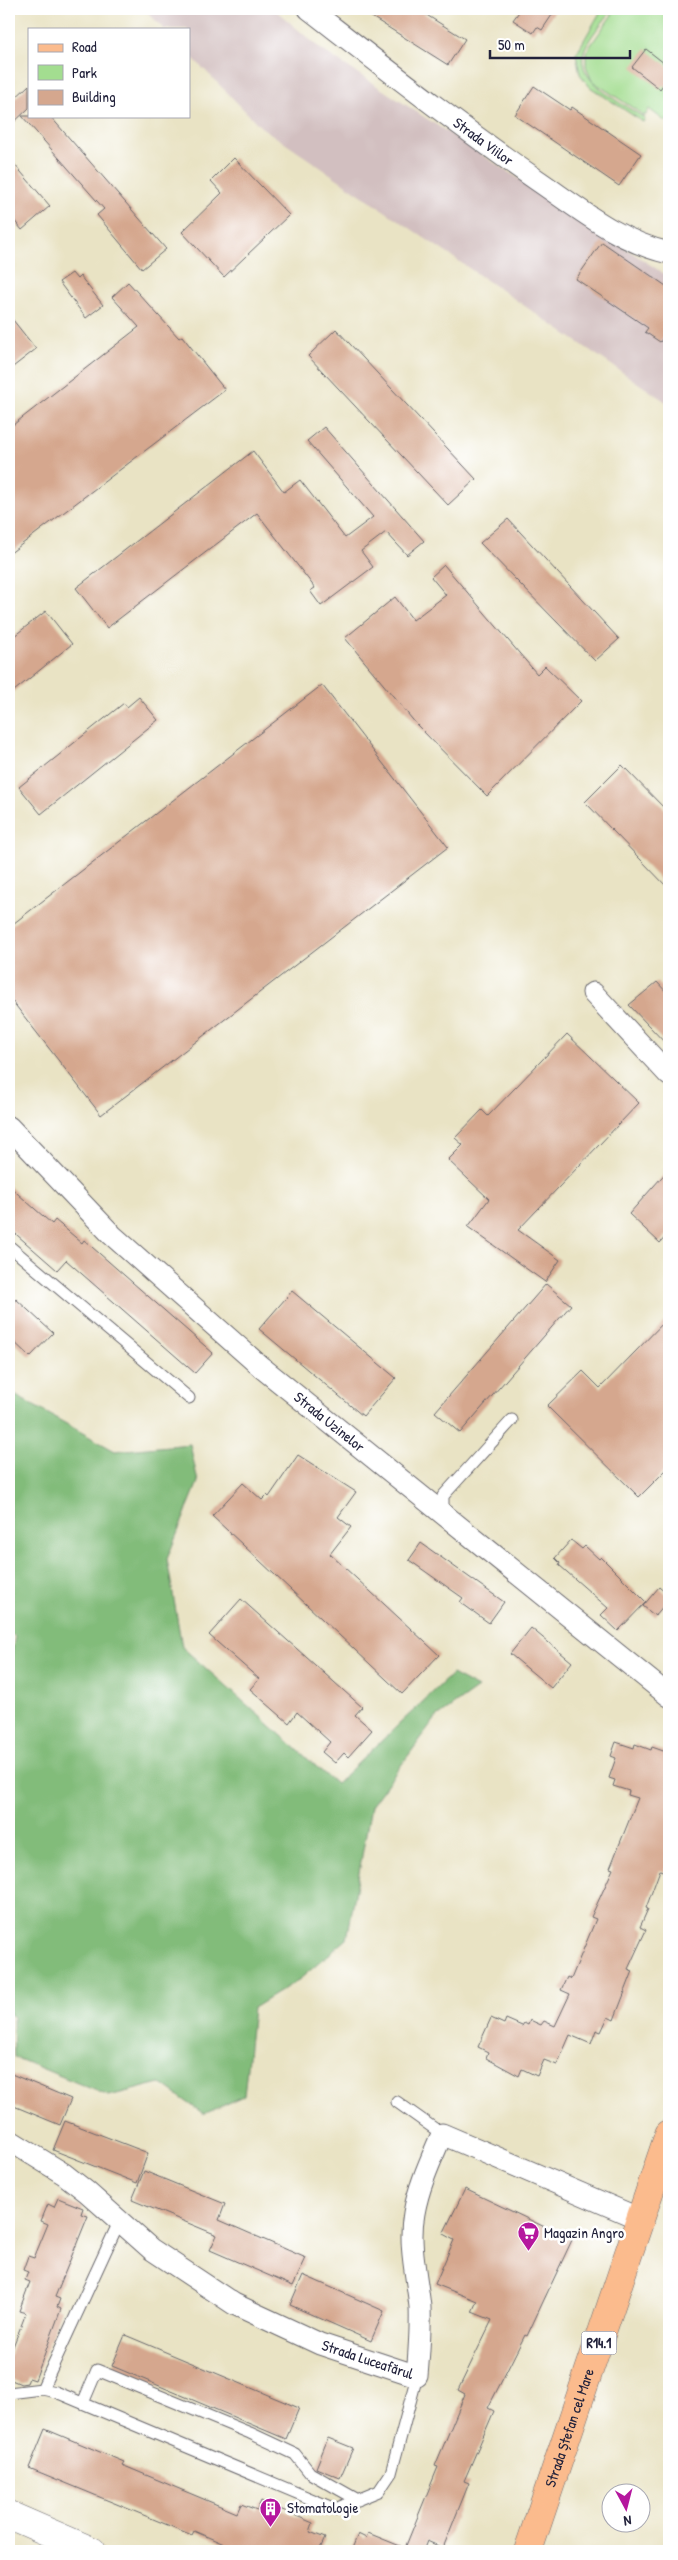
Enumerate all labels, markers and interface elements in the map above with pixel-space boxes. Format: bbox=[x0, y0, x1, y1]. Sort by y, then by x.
legend bbox=[28, 28, 190, 118]
scale bar bbox=[490, 28, 630, 60]
text: 50 m bbox=[498, 34, 525, 55]
text: Road bbox=[72, 36, 97, 57]
text: Park bbox=[72, 62, 97, 83]
text: Building bbox=[72, 86, 116, 107]
street label: Strada Viilor bbox=[449, 112, 518, 170]
street label: Strada Uzinelor bbox=[290, 1387, 370, 1457]
supermarket icon: Magazin Angro bbox=[516, 2221, 540, 2252]
place label: Magazin Angro bbox=[544, 2222, 624, 2243]
road number: R14.1 bbox=[582, 2332, 616, 2354]
street label: Strada Luceafărul bbox=[319, 2334, 416, 2384]
street label: Strada Ștefan cel Mare bbox=[539, 2365, 599, 2490]
north arrow bbox=[600, 2482, 650, 2532]
building icon: Stomatologie bbox=[259, 2496, 283, 2527]
place label: Stomatologie bbox=[287, 2497, 358, 2518]
text: N bbox=[622, 2512, 633, 2531]

